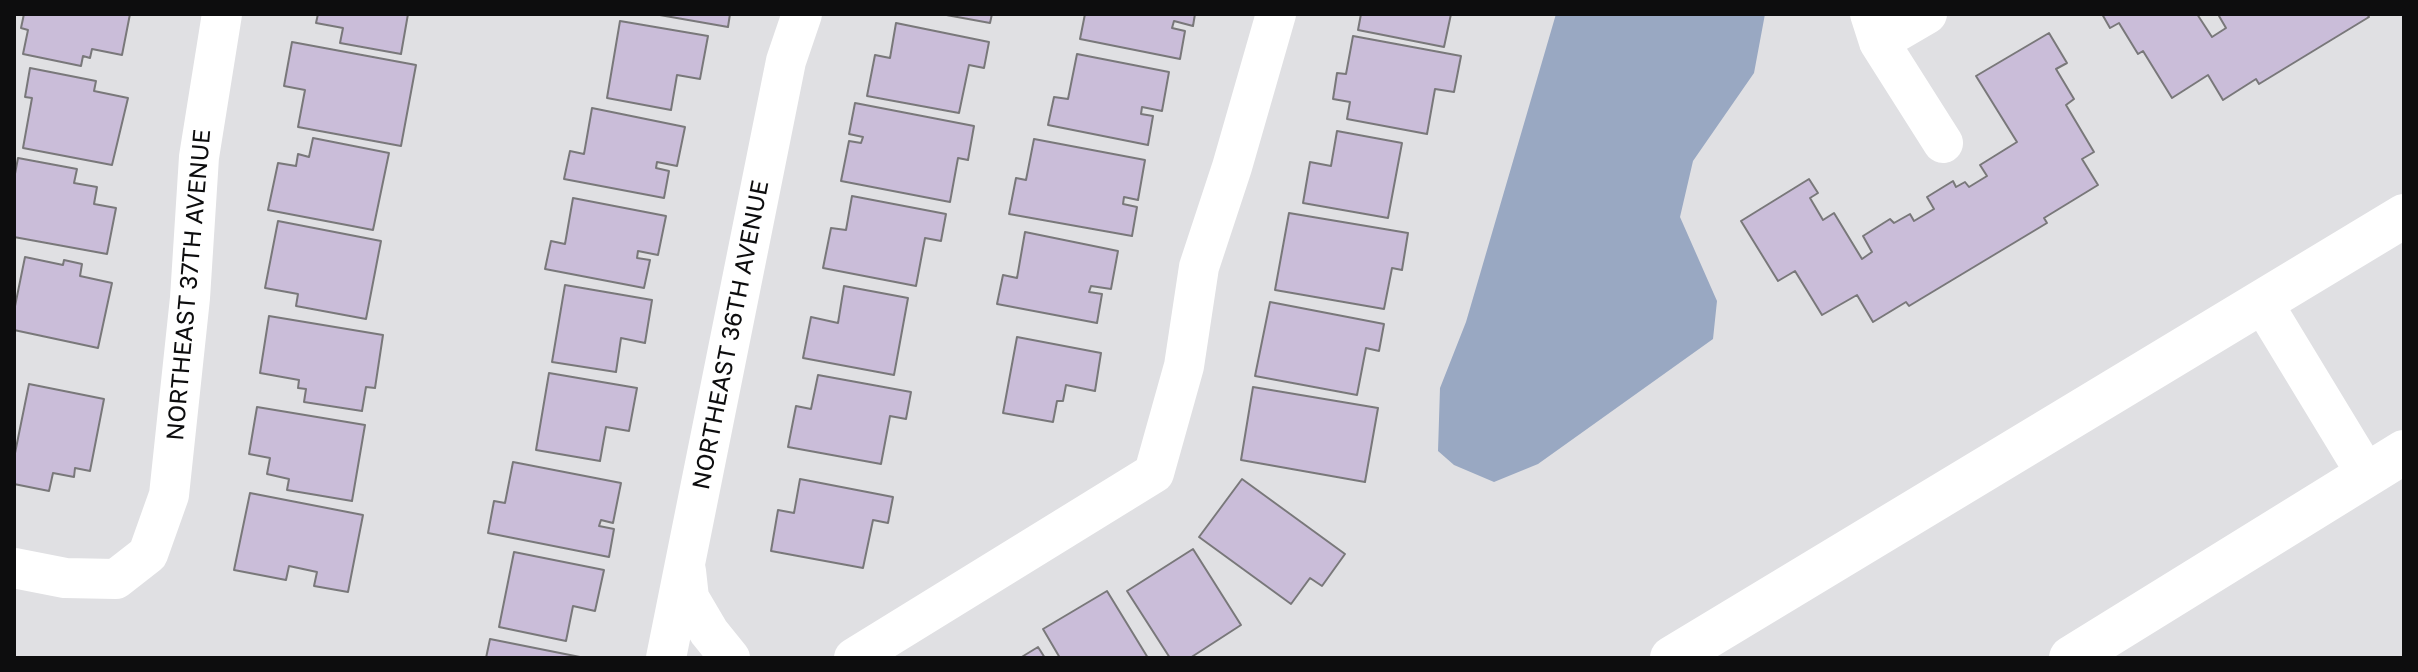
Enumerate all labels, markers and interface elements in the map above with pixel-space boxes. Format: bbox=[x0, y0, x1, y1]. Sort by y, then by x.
street label: NORTHEAST 37TH AVENUE bbox=[161, 128, 217, 442]
street label: NORTHEAST 36TH AVENUE bbox=[687, 178, 775, 492]

